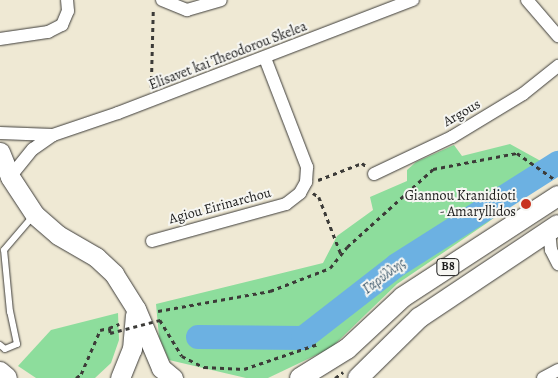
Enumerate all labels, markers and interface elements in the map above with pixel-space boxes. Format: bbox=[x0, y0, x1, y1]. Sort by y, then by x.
street label: Elisavet kai Theodorou Skelea bbox=[147, 18, 309, 94]
street label: Argous bbox=[440, 96, 484, 130]
street label: Agiou Eirinarchou bbox=[167, 184, 273, 228]
place label: Giannou Kranidioti - Amaryllidos bbox=[405, 188, 516, 220]
marker: Giannou Kranidioti - Amaryllidos bbox=[520, 198, 532, 210]
water label: Γαρύλλης bbox=[359, 254, 409, 298]
road number: B8 bbox=[436, 258, 460, 276]

